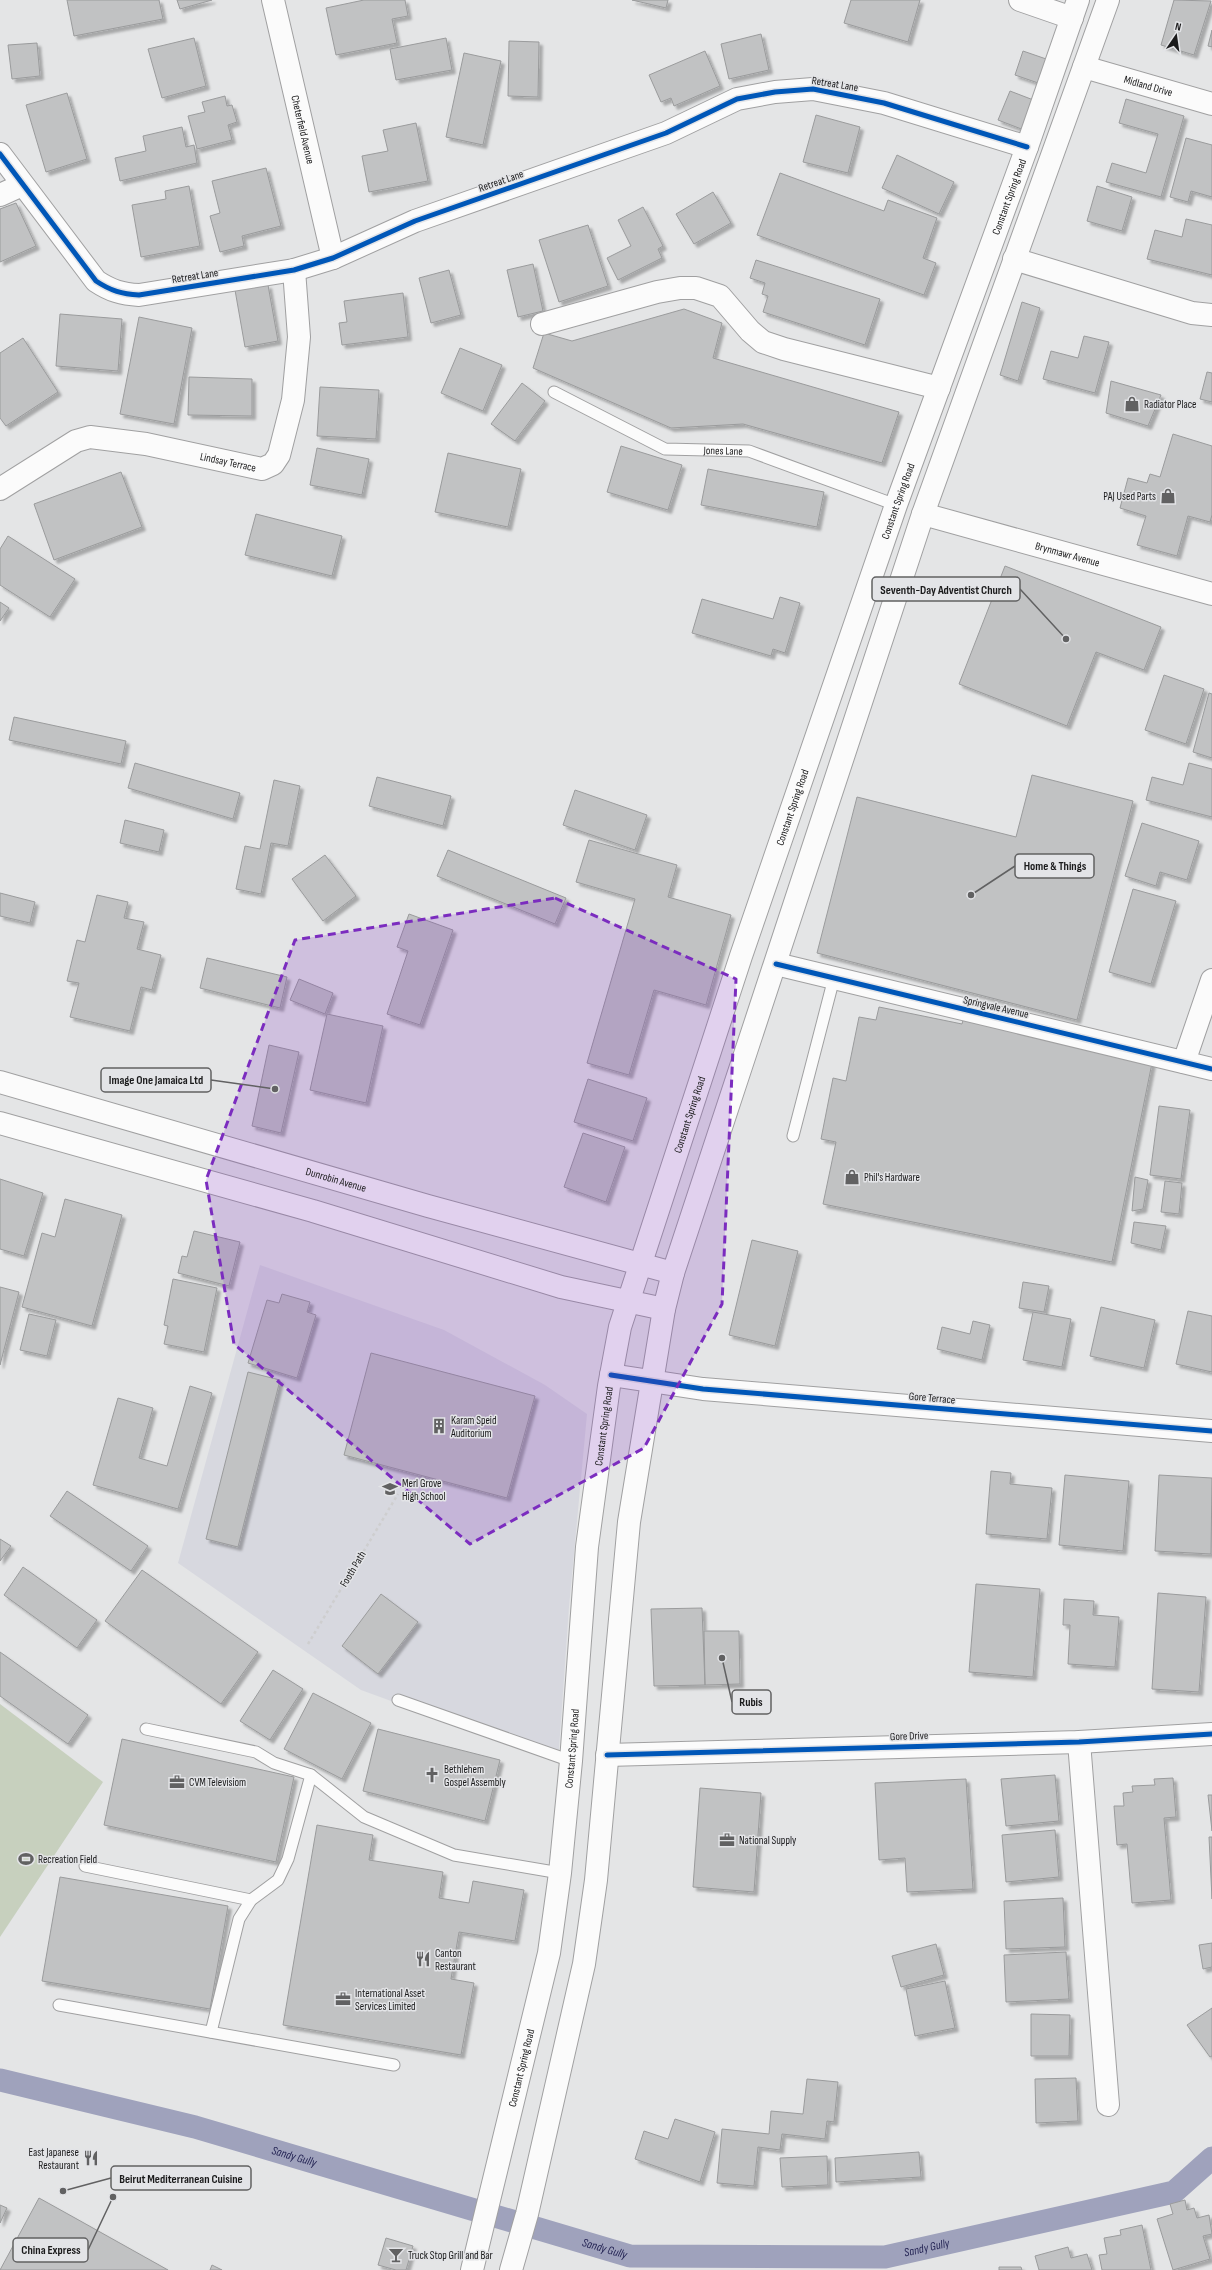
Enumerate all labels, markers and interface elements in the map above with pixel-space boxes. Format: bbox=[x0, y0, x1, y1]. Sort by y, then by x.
north arrow bbox=[1156, 16, 1196, 56]
text: N bbox=[1174, 20, 1183, 34]
street label: Midland Drive bbox=[1123, 72, 1174, 99]
street label: Retreat Lane bbox=[811, 74, 859, 94]
street label: Cheterfield Avenue bbox=[289, 94, 317, 165]
street label: Constant Spring Road bbox=[989, 157, 1029, 236]
street label: Retreat Lane bbox=[477, 167, 525, 195]
street label: Retreat Lane bbox=[171, 266, 219, 286]
shop icon: Radiator Place bbox=[1123, 395, 1141, 413]
place label: Radiator Place bbox=[1144, 398, 1196, 411]
street label: Jones Lane bbox=[702, 443, 743, 457]
street label: Lindsay Terrace bbox=[199, 449, 257, 474]
street label: Constant Spring Road bbox=[878, 461, 917, 541]
shop icon: PAJ Used Parts bbox=[1159, 487, 1177, 505]
place label: PAJ Used Parts bbox=[1103, 490, 1156, 503]
street label: Brynmawr Avenue bbox=[1034, 539, 1101, 569]
callout: Seventh-Day Adventist Church bbox=[872, 577, 1020, 601]
text: Seventh-Day Adventist Church bbox=[880, 583, 1012, 598]
street label: Constant Spring Road bbox=[773, 767, 811, 847]
callout: Home & Things bbox=[1015, 854, 1094, 878]
text: Home & Things bbox=[1024, 859, 1087, 874]
street label: Springvale Avenue bbox=[962, 993, 1030, 1021]
callout: Image One Jamaica Ltd bbox=[101, 1068, 211, 1092]
text: Image One Jamaica Ltd bbox=[109, 1073, 203, 1088]
street label: Constant Spring Road bbox=[671, 1074, 708, 1155]
street label: Dunrobin Avenue bbox=[304, 1164, 368, 1194]
shop icon: Phil's Hardware bbox=[843, 1168, 861, 1186]
place label: Phil's Hardware bbox=[864, 1171, 920, 1184]
street label: Constant Spring Road bbox=[592, 1385, 615, 1467]
street label: Gore Terrace bbox=[908, 1389, 956, 1407]
place label: Karam Speid Auditorium bbox=[450, 1414, 497, 1440]
building icon: Karam Speid Auditorium bbox=[430, 1417, 448, 1435]
place label: Merl Grove High School bbox=[402, 1477, 445, 1503]
school or university icon: Merl Grove High School bbox=[381, 1480, 399, 1498]
street label: Footh Path bbox=[337, 1548, 369, 1589]
callout: Rubis bbox=[732, 1690, 771, 1714]
text: Rubis bbox=[739, 1695, 763, 1710]
street label: Constant Spring Road bbox=[562, 1708, 581, 1789]
street label: Gore Drive bbox=[890, 1729, 928, 1743]
place label: Bethlehem Gospel Assembly bbox=[444, 1763, 506, 1789]
church icon: Bethlehem Gospel Assembly bbox=[423, 1766, 441, 1784]
office icon: CVM Televisiom bbox=[168, 1773, 186, 1791]
place label: CVM Televisiom bbox=[189, 1776, 246, 1789]
office icon: National Supply bbox=[718, 1831, 736, 1849]
place label: National Supply bbox=[739, 1834, 797, 1847]
sports icon: Recreation Field bbox=[17, 1850, 35, 1868]
place label: Recreation Field bbox=[38, 1853, 98, 1866]
place label: Canton Restaurant bbox=[435, 1947, 476, 1973]
restaurant icon: Canton Restaurant bbox=[414, 1950, 432, 1968]
place label: International Asset Services Limited bbox=[355, 1987, 425, 2013]
office icon: International Asset Services Limited bbox=[334, 1990, 352, 2008]
street label: Constant Spring Road bbox=[505, 2027, 537, 2108]
water label: Sandy Gully bbox=[270, 2143, 319, 2170]
place label: East Japanese Restaurant bbox=[29, 2146, 80, 2172]
restaurant icon: East Japanese Restaurant bbox=[82, 2149, 100, 2167]
callout: Beirut Mediterranean Cuisine bbox=[111, 2166, 251, 2190]
text: Beirut Mediterranean Cuisine bbox=[119, 2172, 243, 2187]
water label: Sandy Gully bbox=[581, 2235, 629, 2262]
water label: Sandy Gully bbox=[903, 2235, 951, 2260]
callout: China Express bbox=[13, 2238, 88, 2262]
text: China Express bbox=[21, 2243, 81, 2258]
bar icon: Truck Stop Grill and Bar bbox=[387, 2246, 405, 2264]
place label: Truck Stop Grill and Bar bbox=[408, 2249, 493, 2262]

